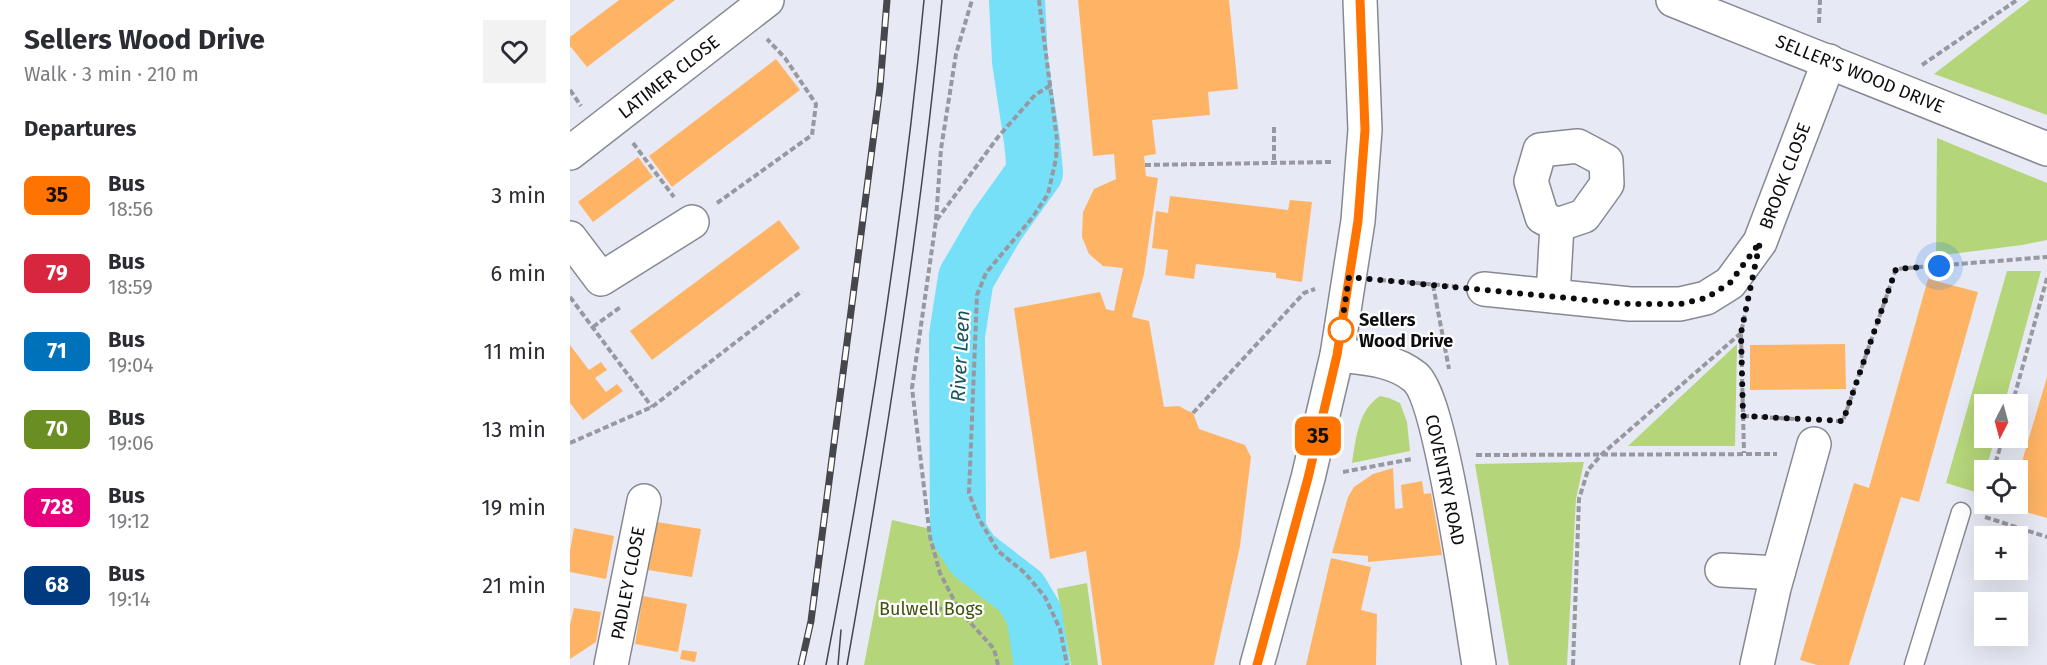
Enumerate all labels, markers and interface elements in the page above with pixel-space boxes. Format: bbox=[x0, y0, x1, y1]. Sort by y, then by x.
button: heart bbox=[483, 20, 546, 83]
text: Sellers Wood Drive bbox=[24, 23, 265, 56]
street label: SELLER'S WOOD DRIVE bbox=[1772, 30, 1948, 118]
street label: LATIMER CLOSE bbox=[614, 31, 724, 123]
text: Walk · 3 min · 210 m bbox=[24, 62, 199, 86]
text: Departures bbox=[24, 115, 136, 142]
street label: BROOK CLOSE bbox=[1755, 120, 1815, 232]
text: Bus bbox=[108, 170, 145, 197]
text: 35 bbox=[46, 182, 68, 208]
text: 3 min bbox=[491, 182, 546, 209]
text: 18:56 bbox=[108, 197, 153, 221]
text: Bus bbox=[108, 248, 145, 275]
your location bbox=[1924, 251, 1954, 281]
text: 79 bbox=[46, 260, 68, 286]
text: 6 min bbox=[490, 260, 546, 287]
text: 18:59 bbox=[108, 275, 153, 299]
water label: River Leen bbox=[946, 309, 974, 403]
place label: Sellers Wood Drive bbox=[1359, 309, 1453, 352]
marker: Sellers Wood Drive bbox=[1328, 317, 1354, 343]
text: Bus bbox=[108, 326, 145, 353]
text: 71 bbox=[47, 338, 67, 364]
text: 11 min bbox=[483, 338, 546, 365]
text: 19:04 bbox=[108, 353, 154, 377]
north arrow bbox=[1974, 394, 2028, 448]
map controls bbox=[1974, 394, 2028, 646]
text: Bus bbox=[108, 404, 145, 431]
street label: COVENTRY ROAD bbox=[1420, 413, 1470, 547]
text: 70 bbox=[46, 416, 68, 442]
text: 13 min bbox=[482, 416, 546, 443]
line badge: 35 bbox=[1291, 416, 1345, 456]
text: 35 bbox=[1307, 423, 1329, 449]
text: 19:06 bbox=[108, 431, 154, 455]
button: locate bbox=[1974, 460, 2028, 514]
text: Bus bbox=[108, 482, 145, 509]
text: 728 bbox=[41, 494, 73, 520]
text: 19 min bbox=[481, 494, 546, 521]
text: 19:12 bbox=[108, 509, 150, 533]
street label: PADLEY CLOSE bbox=[606, 525, 650, 641]
button: + bbox=[1974, 526, 2028, 580]
text: Bus bbox=[108, 560, 145, 587]
text: 68 bbox=[45, 572, 69, 598]
text: 21 min bbox=[482, 572, 546, 599]
text: 19:14 bbox=[108, 587, 150, 611]
button: − bbox=[1974, 592, 2028, 646]
park label: Bulwell Bogs bbox=[879, 598, 983, 620]

